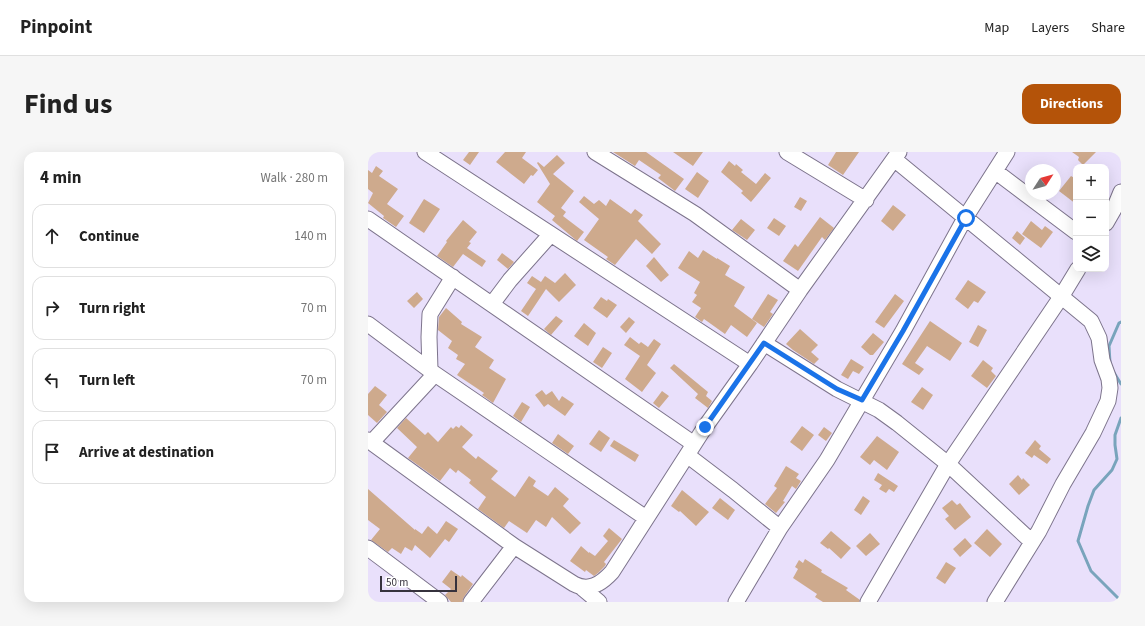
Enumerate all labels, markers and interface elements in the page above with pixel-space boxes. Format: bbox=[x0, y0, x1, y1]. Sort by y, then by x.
text: Pinpoint bbox=[20, 14, 92, 41]
text: Map bbox=[984, 18, 1009, 38]
text: Layers bbox=[1031, 18, 1069, 38]
text: Share bbox=[1091, 18, 1125, 38]
text: Find us bbox=[24, 84, 112, 124]
button: Directions bbox=[1022, 84, 1121, 124]
north arrow bbox=[1025, 164, 1061, 200]
map controls bbox=[1073, 164, 1109, 272]
button: + bbox=[1073, 164, 1109, 200]
text: 4 min bbox=[40, 166, 81, 190]
text: Walk · 280 m bbox=[260, 169, 328, 187]
button: − bbox=[1073, 200, 1109, 236]
route start bbox=[957, 209, 975, 227]
icon: ahead bbox=[41, 225, 63, 247]
text: Continue bbox=[79, 226, 139, 247]
text: 140 m bbox=[294, 227, 327, 245]
button: layers bbox=[1073, 236, 1109, 272]
icon: right bbox=[41, 297, 63, 319]
text: Turn right bbox=[79, 298, 145, 319]
text: 70 m bbox=[301, 299, 327, 317]
icon: left bbox=[41, 369, 63, 391]
text: Turn left bbox=[79, 370, 135, 391]
text: 70 m bbox=[301, 371, 327, 389]
route end bbox=[696, 418, 714, 436]
icon: arrive bbox=[41, 441, 63, 463]
text: Arrive at destination bbox=[79, 442, 214, 463]
scale bar bbox=[380, 574, 457, 593]
text: 50 m bbox=[386, 575, 408, 590]

